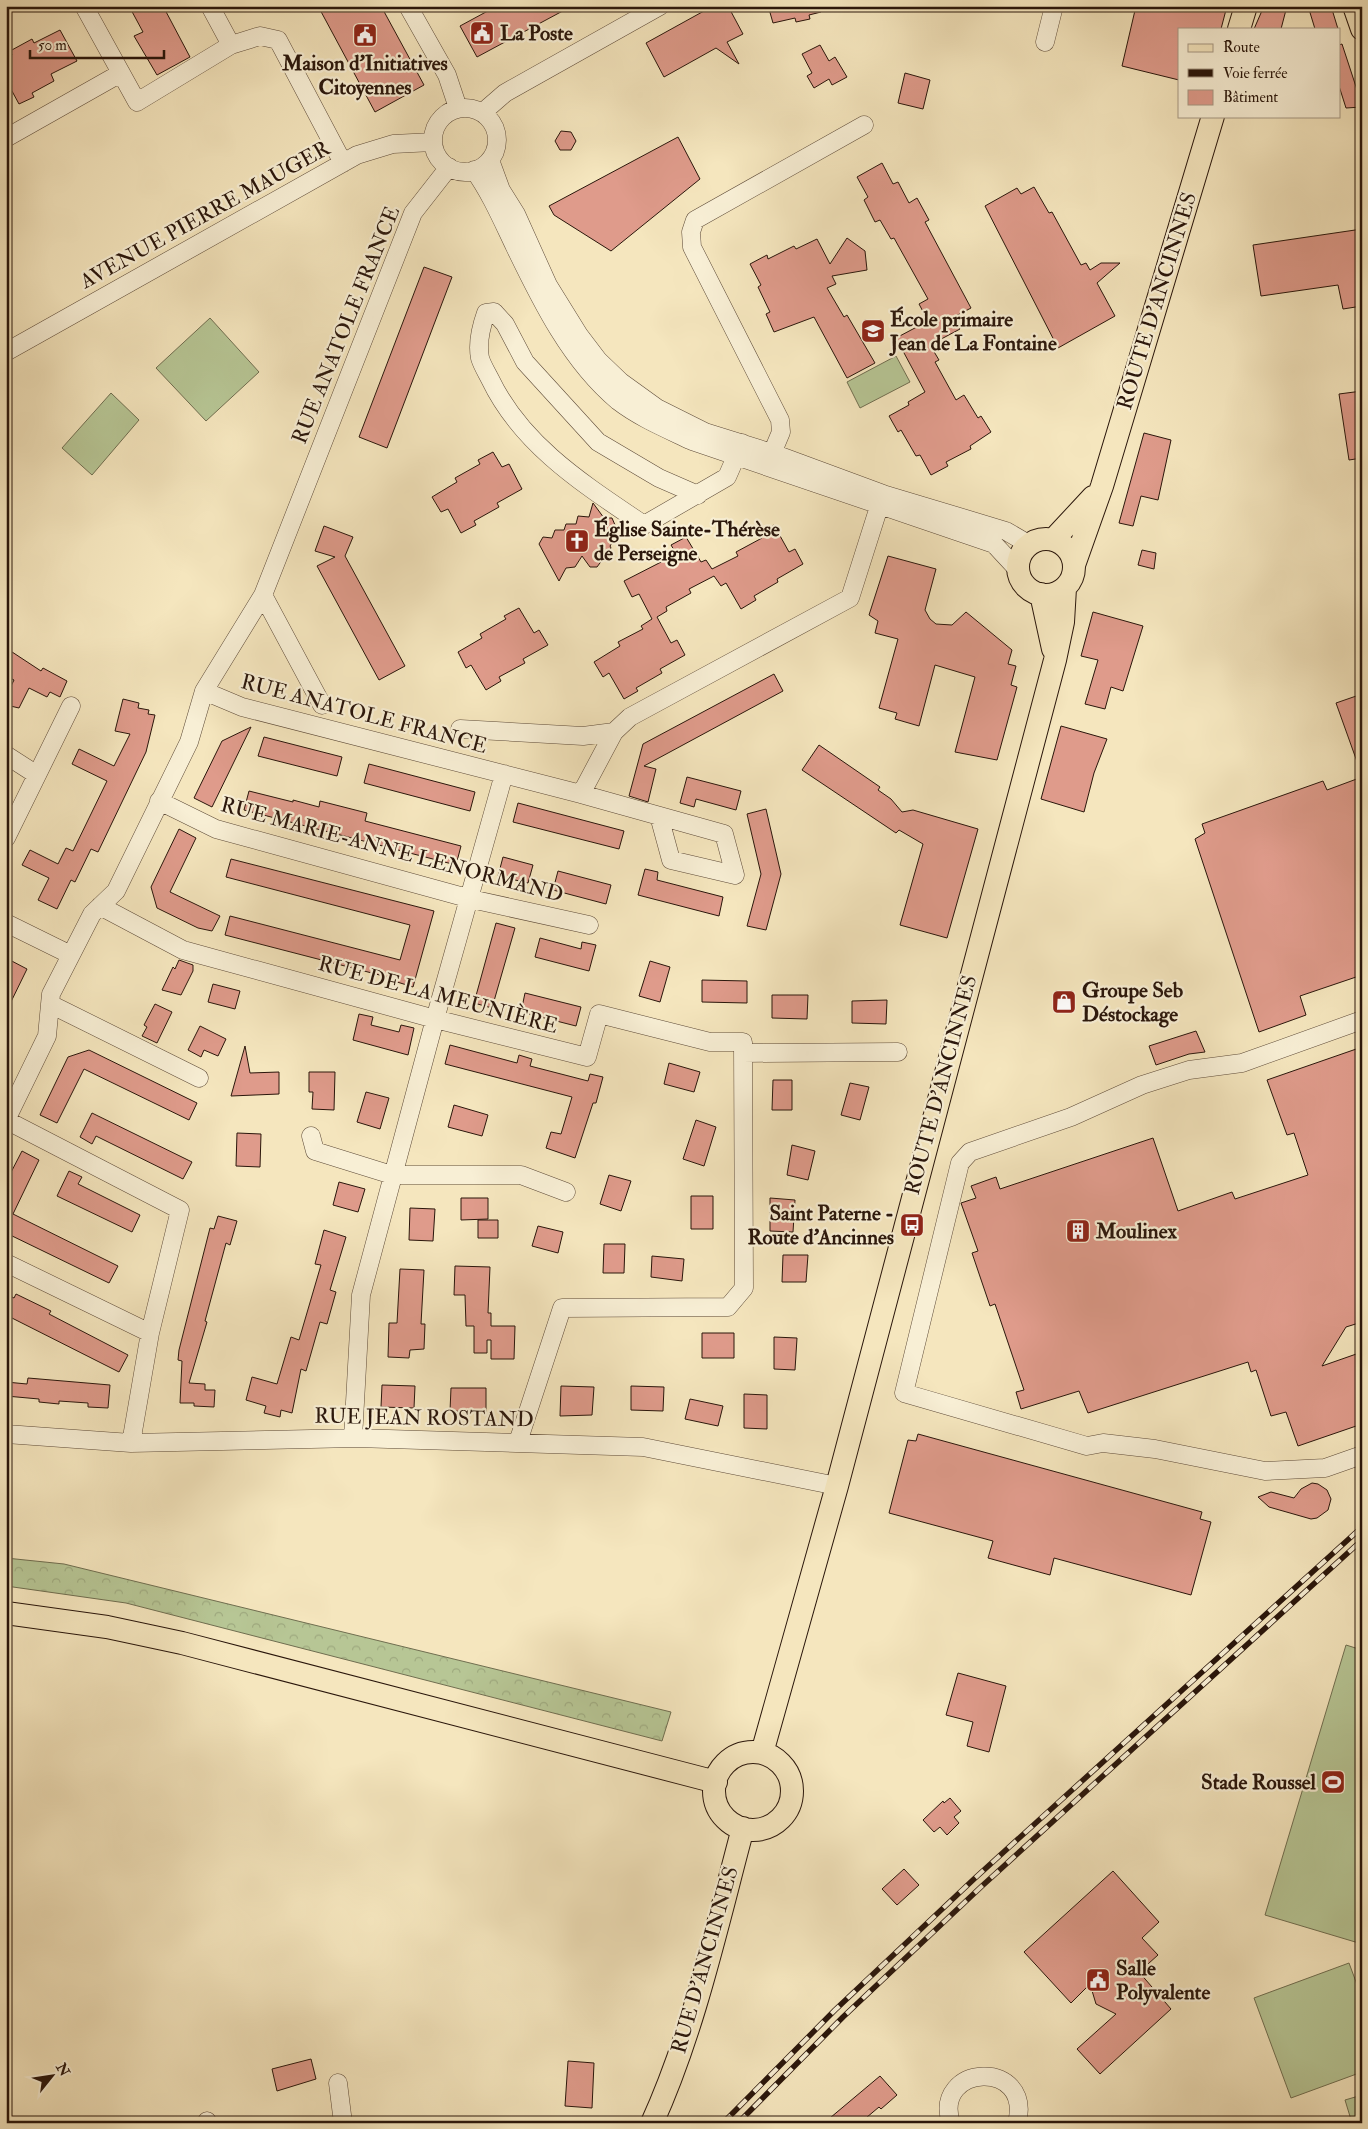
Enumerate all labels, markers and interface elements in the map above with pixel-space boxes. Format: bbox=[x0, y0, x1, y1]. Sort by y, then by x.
public building icon: La Poste bbox=[469, 20, 495, 46]
place label: La Poste bbox=[500, 20, 573, 47]
public building icon: Maison d'Initiatives Citoyennes bbox=[352, 22, 378, 48]
scale bar bbox=[30, 28, 164, 60]
legend bbox=[1178, 28, 1340, 118]
text: 50 m bbox=[38, 36, 67, 55]
text: Route bbox=[1223, 38, 1260, 57]
place label: Maison d'Initiatives Citoyennes bbox=[281, 50, 448, 101]
text: Voie ferrée bbox=[1223, 64, 1288, 83]
text: Bâtiment bbox=[1223, 88, 1278, 107]
street label: AVENUE PIERRE MAUGER bbox=[74, 134, 336, 296]
street label: ROUTE D'ANCINNES bbox=[1111, 189, 1203, 413]
street label: RUE ANATOLE FRANCE bbox=[286, 202, 406, 448]
place label: École primaire Jean de La Fontaine bbox=[889, 306, 1057, 357]
school or university icon: École primaire Jean de La Fontaine bbox=[860, 318, 886, 344]
place label: Église Sainte-Thérèse de Perseigne bbox=[594, 516, 780, 567]
church icon: Église Sainte-Thérèse de Perseigne bbox=[564, 528, 590, 554]
street label: RUE ANATOLE FRANCE bbox=[238, 668, 490, 760]
street label: RUE MARIE-ANNE LENORMAND bbox=[218, 791, 566, 909]
street label: RUE DE LA MEUNIÈRE bbox=[315, 950, 561, 1040]
street label: ROUTE D'ANCINNES bbox=[899, 972, 983, 1198]
place label: Groupe Seb Déstockage bbox=[1082, 977, 1184, 1028]
shop icon: Groupe Seb Déstockage bbox=[1051, 989, 1077, 1015]
place label: Saint Paterne - Route d'Ancinnes bbox=[748, 1200, 894, 1251]
bus stop icon: Saint Paterne - Route d'Ancinnes bbox=[899, 1212, 925, 1238]
building icon: Moulinex bbox=[1065, 1218, 1091, 1244]
place label: Moulinex bbox=[1095, 1218, 1177, 1245]
street label: RUE JEAN ROSTAND bbox=[314, 1403, 534, 1433]
place label: Stade Roussel bbox=[1201, 1769, 1317, 1796]
sports icon: Stade Roussel bbox=[1320, 1769, 1346, 1795]
street label: RUE D'ANCINNES bbox=[665, 1863, 745, 2057]
place label: Salle Polyvalente bbox=[1116, 1955, 1210, 2006]
public building icon: Salle Polyvalente bbox=[1085, 1967, 1111, 1993]
north arrow bbox=[28, 2052, 78, 2102]
text: N bbox=[52, 2059, 74, 2080]

